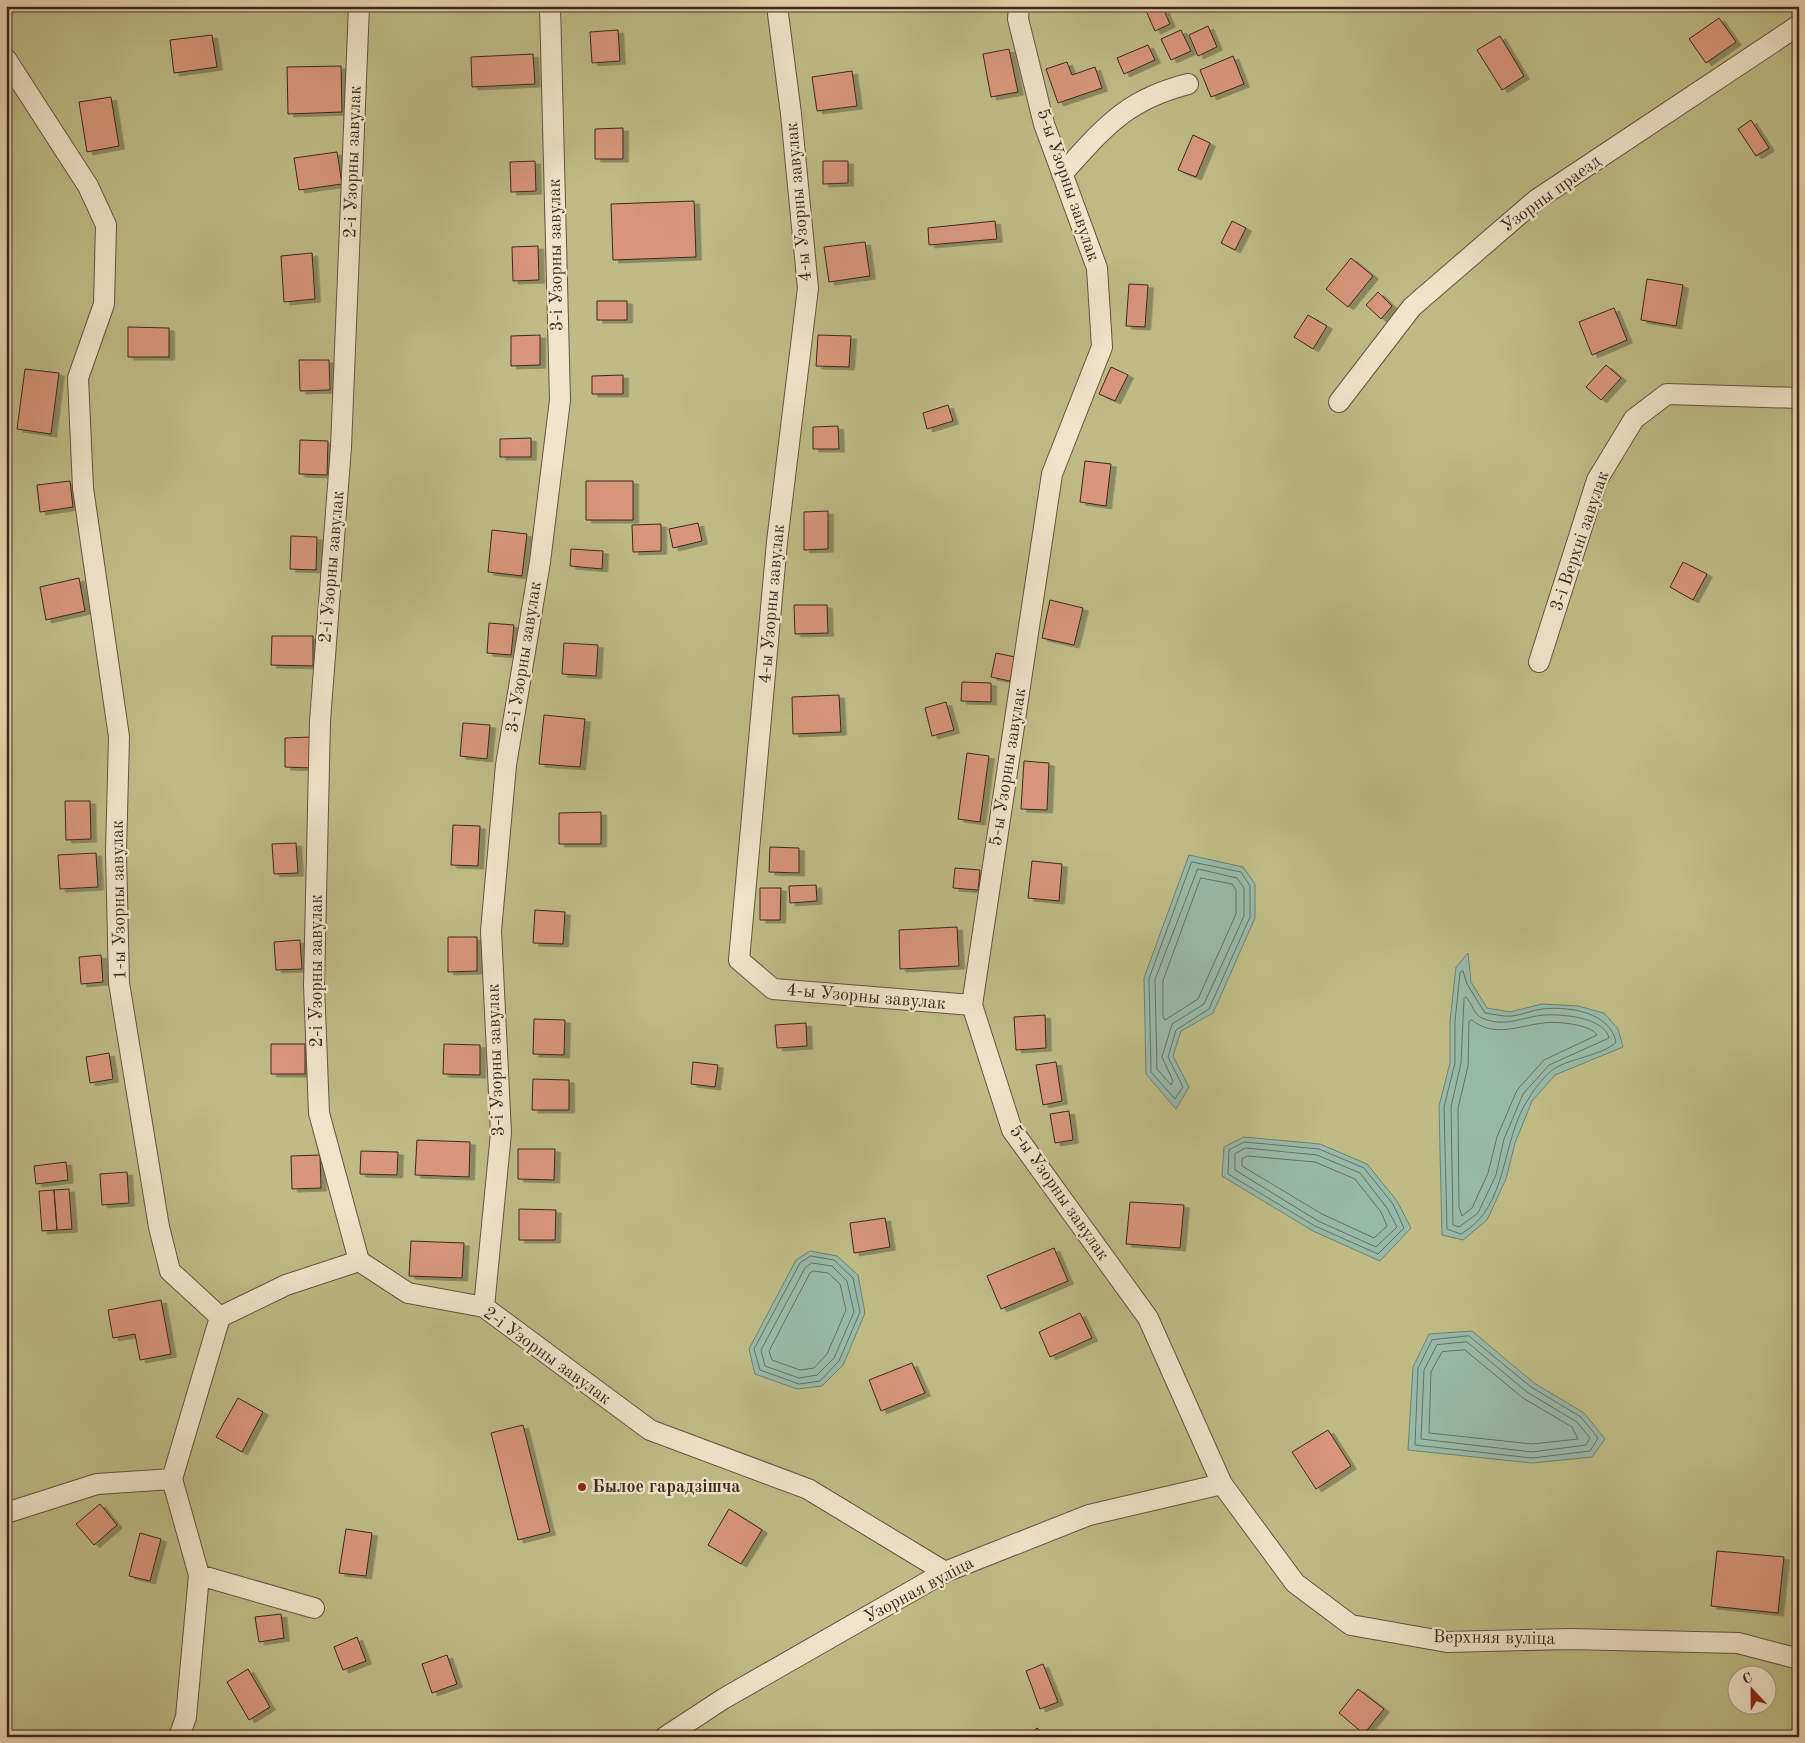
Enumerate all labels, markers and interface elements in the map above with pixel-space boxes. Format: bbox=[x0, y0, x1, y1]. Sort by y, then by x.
street label: 2-і Узорны завулак bbox=[341, 85, 365, 239]
street label: 5-ы Узорны завулак bbox=[1033, 106, 1103, 264]
street label: 4-ы Узорны завулак bbox=[783, 122, 815, 282]
street label: Узорны праезд bbox=[1498, 152, 1604, 236]
street label: 3-і Узорны завулак bbox=[546, 178, 566, 332]
street label: 3-і Верхні завулак bbox=[1548, 469, 1612, 613]
street label: 2-і Узорны завулак bbox=[316, 490, 348, 644]
street label: 4-ы Узорны завулак bbox=[756, 524, 788, 684]
street label: 3-і Узорны завулак bbox=[503, 580, 545, 734]
street label: 5-ы Узорны завулак bbox=[987, 687, 1029, 847]
street label: 1-ы Узорны завулак bbox=[109, 820, 129, 980]
street label: 2-і Узорны завулак bbox=[308, 895, 326, 1047]
street label: 4-ы Узорны завулак bbox=[786, 981, 946, 1013]
street label: 3-і Узорны завулак bbox=[484, 983, 508, 1137]
street label: 5-ы Узорны завулак bbox=[1006, 1122, 1112, 1264]
street label: 2-і Узорны завулак bbox=[480, 1304, 614, 1408]
place label: Былое гарадзішча bbox=[592, 1478, 741, 1496]
marker: Былое гарадзішча bbox=[576, 1481, 588, 1493]
street label: Узорная вуліца bbox=[861, 1554, 977, 1626]
street label: Верхняя вуліца bbox=[1433, 1628, 1555, 1648]
north arrow bbox=[1728, 1666, 1778, 1716]
text: С bbox=[1741, 1671, 1754, 1687]

